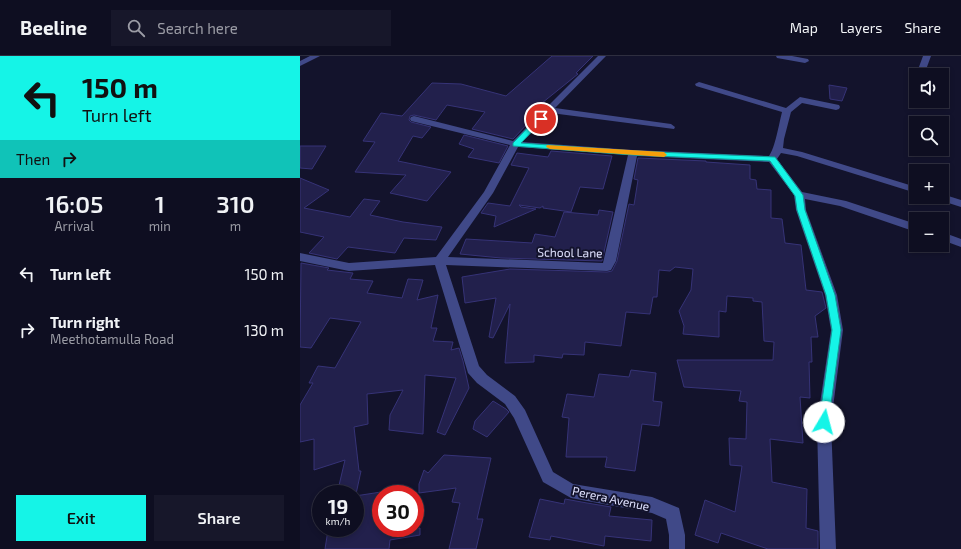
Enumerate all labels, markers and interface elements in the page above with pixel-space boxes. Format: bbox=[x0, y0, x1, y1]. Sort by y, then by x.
search box bbox=[111, 10, 391, 46]
text: Beeline bbox=[20, 16, 87, 39]
icon: search bbox=[125, 17, 147, 39]
text: Search here bbox=[157, 19, 238, 37]
text: Map bbox=[790, 19, 818, 36]
text: Layers bbox=[840, 19, 882, 36]
text: Share bbox=[904, 19, 941, 36]
map controls bbox=[909, 68, 949, 252]
button: sound bbox=[909, 68, 949, 108]
text: 150 m bbox=[82, 70, 158, 104]
icon: left bbox=[16, 72, 68, 124]
pin bbox=[524, 102, 558, 136]
text: Turn left bbox=[82, 104, 152, 126]
icon: arrive bbox=[530, 108, 552, 130]
button: search bbox=[909, 116, 949, 156]
icon: right bbox=[58, 148, 80, 170]
text: Then bbox=[16, 150, 50, 168]
button: + bbox=[909, 164, 949, 204]
text: 16:05 bbox=[45, 189, 103, 218]
text: 1 bbox=[155, 189, 165, 218]
text: 310 bbox=[216, 189, 255, 218]
button: − bbox=[909, 212, 949, 252]
text: Arrival bbox=[55, 218, 94, 234]
text: min bbox=[149, 218, 171, 234]
text: m bbox=[230, 218, 241, 234]
street label: School Lane bbox=[537, 244, 603, 260]
icon: left bbox=[16, 263, 38, 285]
text: Turn left bbox=[50, 265, 111, 283]
text: 150 m bbox=[244, 265, 284, 283]
text: Turn right bbox=[50, 313, 120, 331]
icon: right bbox=[16, 319, 38, 341]
text: 130 m bbox=[244, 321, 284, 339]
text: Meethotamulla Road bbox=[50, 331, 174, 347]
position arrow bbox=[803, 401, 845, 443]
street label: Perera Avenue bbox=[571, 483, 651, 513]
speed limit sign: 30 bbox=[372, 485, 424, 537]
text: 19 bbox=[328, 494, 348, 518]
button: Exit bbox=[16, 495, 146, 541]
button: Share bbox=[154, 495, 284, 541]
text: km/h bbox=[326, 515, 350, 527]

